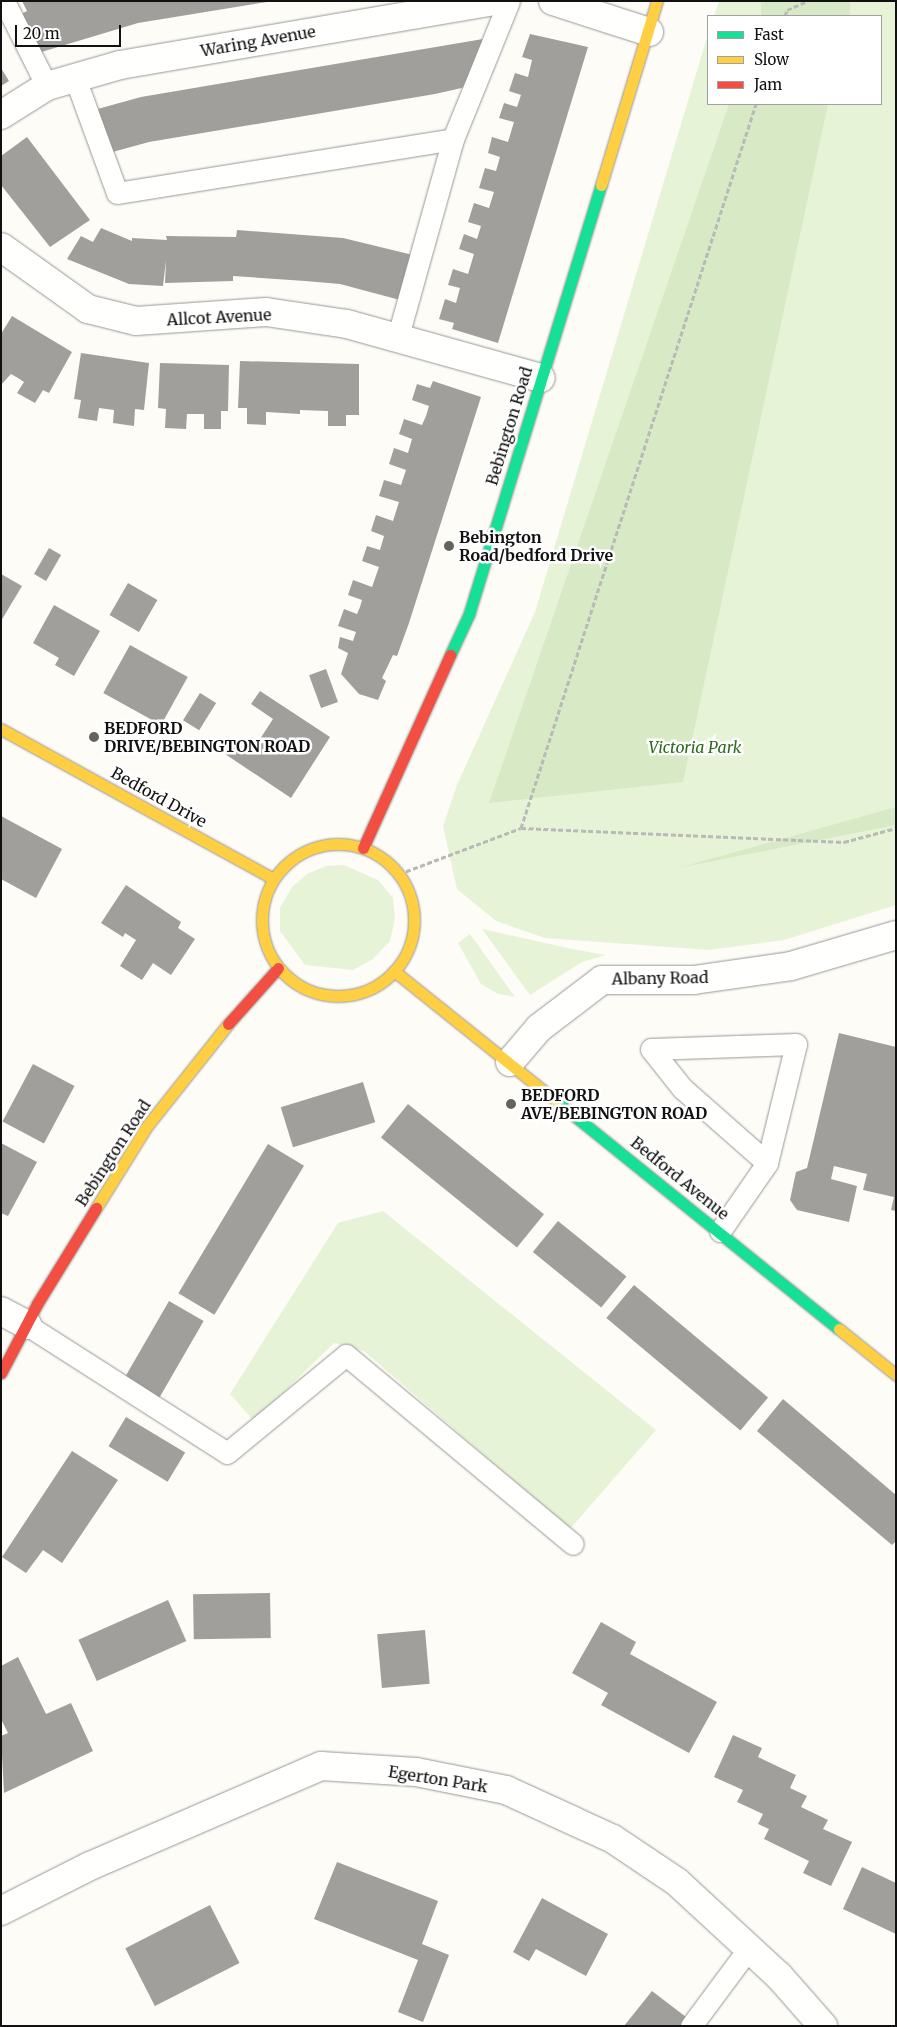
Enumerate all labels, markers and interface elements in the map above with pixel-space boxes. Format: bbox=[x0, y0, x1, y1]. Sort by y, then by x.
scale bar bbox=[18, 15, 124, 47]
legend bbox=[707, 15, 882, 105]
street label: Waring Avenue bbox=[199, 21, 317, 61]
text: 20 m bbox=[23, 24, 60, 43]
text: Fast bbox=[754, 25, 784, 44]
text: Slow bbox=[754, 50, 789, 69]
text: Jam bbox=[754, 75, 782, 94]
street label: Allcot Avenue bbox=[166, 305, 272, 329]
street label: Bebington Road bbox=[482, 364, 536, 488]
place label: Bebington Road/bedford Drive bbox=[459, 527, 613, 565]
marker: Bebington Road/bedford Drive bbox=[443, 540, 455, 552]
place label: BEDFORD DRIVE/BEBINGTON ROAD bbox=[104, 718, 310, 756]
marker: BEDFORD DRIVE/BEBINGTON ROAD bbox=[88, 731, 100, 743]
park label: Victoria Park bbox=[648, 737, 742, 757]
street label: Bedford Drive bbox=[108, 763, 210, 831]
street label: Albany Road bbox=[611, 968, 709, 988]
place label: BEDFORD AVE/BEBINGTON ROAD bbox=[521, 1085, 707, 1123]
street label: Bebington Road bbox=[71, 1096, 155, 1210]
marker: BEDFORD AVE/BEBINGTON ROAD bbox=[505, 1098, 517, 1110]
street label: Bedford Avenue bbox=[627, 1133, 733, 1223]
street label: Egerton Park bbox=[387, 1762, 489, 1796]

